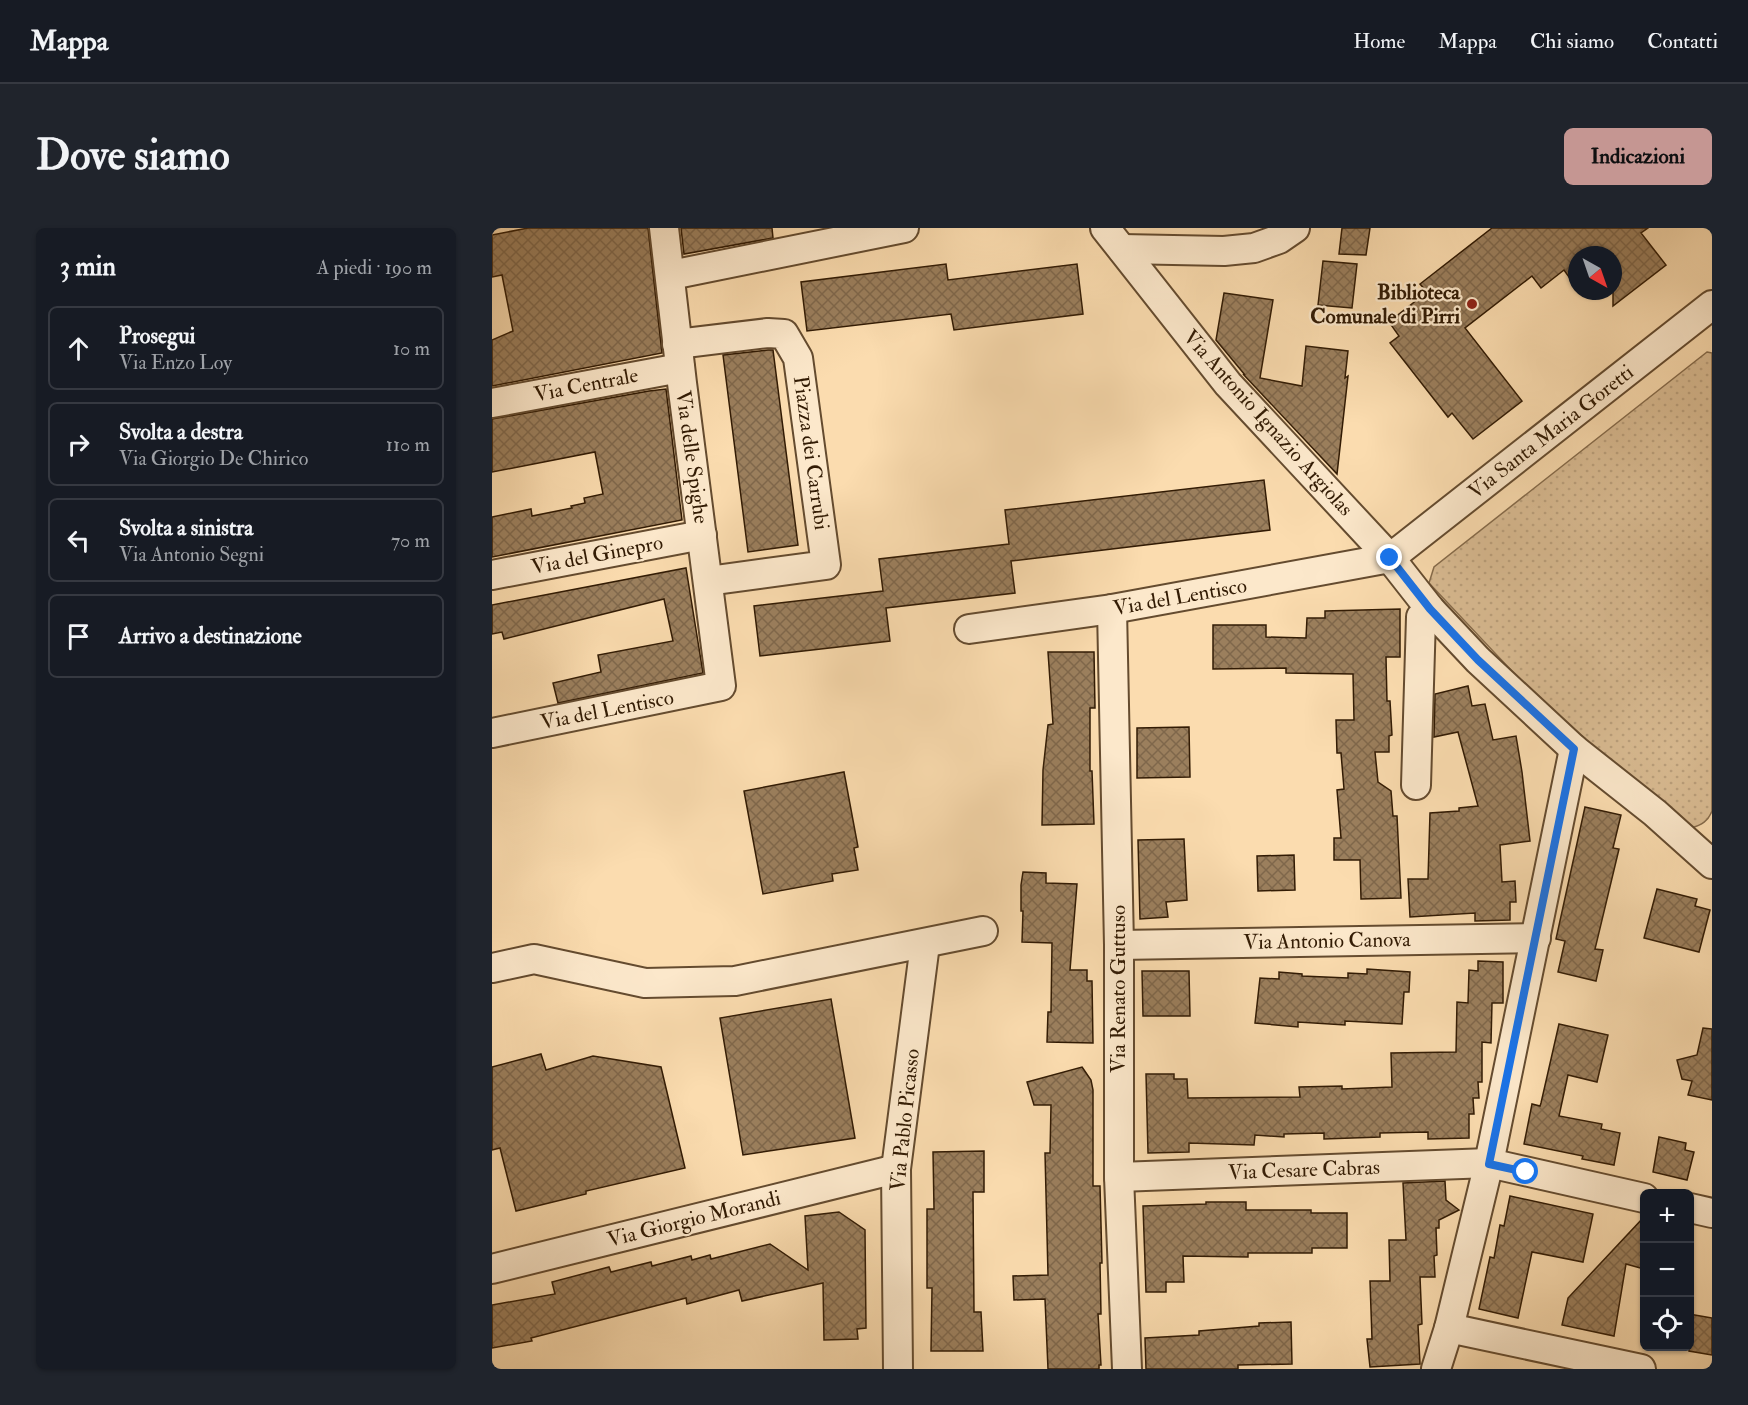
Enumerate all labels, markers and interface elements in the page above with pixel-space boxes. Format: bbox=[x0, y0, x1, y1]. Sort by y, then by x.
text: Mappa bbox=[30, 24, 108, 59]
text: Home bbox=[1353, 28, 1405, 55]
text: Mappa bbox=[1438, 28, 1497, 55]
text: Chi siamo bbox=[1530, 28, 1614, 55]
text: Contatti bbox=[1647, 28, 1718, 55]
button: Indicazioni bbox=[1564, 128, 1712, 185]
text: Dove siamo bbox=[36, 130, 230, 182]
north arrow bbox=[1568, 246, 1622, 300]
text: 3 min bbox=[60, 251, 116, 283]
text: A piedi · 190 m bbox=[317, 255, 432, 280]
place label: Biblioteca Comunale di Pirri bbox=[1310, 279, 1461, 330]
marker: Biblioteca Comunale di Pirri bbox=[1465, 297, 1479, 311]
text: Prosegui bbox=[119, 322, 195, 350]
street label: Via Antonio Ignazio Argiolas bbox=[1177, 324, 1359, 522]
icon: ahead bbox=[62, 332, 95, 365]
text: 10 m bbox=[393, 336, 430, 361]
text: Via Enzo Loy bbox=[119, 350, 232, 375]
street label: Via Santa Maria Goretti bbox=[1463, 359, 1640, 505]
street label: Via Centrale bbox=[532, 362, 641, 408]
street label: Piazza dei Carrubi bbox=[787, 374, 835, 532]
street label: Via delle Spighe bbox=[669, 389, 715, 526]
text: Svolta a destra bbox=[119, 418, 243, 446]
icon: right bbox=[62, 428, 95, 461]
text: 110 m bbox=[386, 432, 430, 457]
text: Via Giorgio De Chirico bbox=[119, 446, 308, 471]
text: Svolta a sinistra bbox=[119, 514, 253, 542]
icon: left bbox=[62, 524, 95, 557]
text: 70 m bbox=[391, 528, 430, 553]
street label: Via del Ginepro bbox=[529, 529, 665, 581]
text: Via Antonio Segni bbox=[119, 542, 264, 567]
route end bbox=[1376, 544, 1402, 570]
street label: Via del Lentisco bbox=[1111, 572, 1249, 622]
icon: arrive bbox=[62, 620, 95, 653]
text: Arrivo a destinazione bbox=[119, 622, 302, 650]
street label: Via del Lentisco bbox=[538, 684, 676, 736]
street label: Via Renato Guttuso bbox=[1105, 905, 1132, 1073]
street label: Via Antonio Canova bbox=[1243, 926, 1411, 956]
street label: Via Pablo Picasso bbox=[884, 1047, 926, 1193]
street label: Via Cesare Cabras bbox=[1227, 1154, 1381, 1186]
route start bbox=[1512, 1158, 1538, 1184]
street label: Via Giorgio Morandi bbox=[604, 1184, 784, 1254]
map controls bbox=[1640, 1189, 1694, 1351]
button: + bbox=[1640, 1189, 1694, 1243]
button: − bbox=[1640, 1243, 1694, 1297]
button: locate bbox=[1640, 1297, 1694, 1351]

